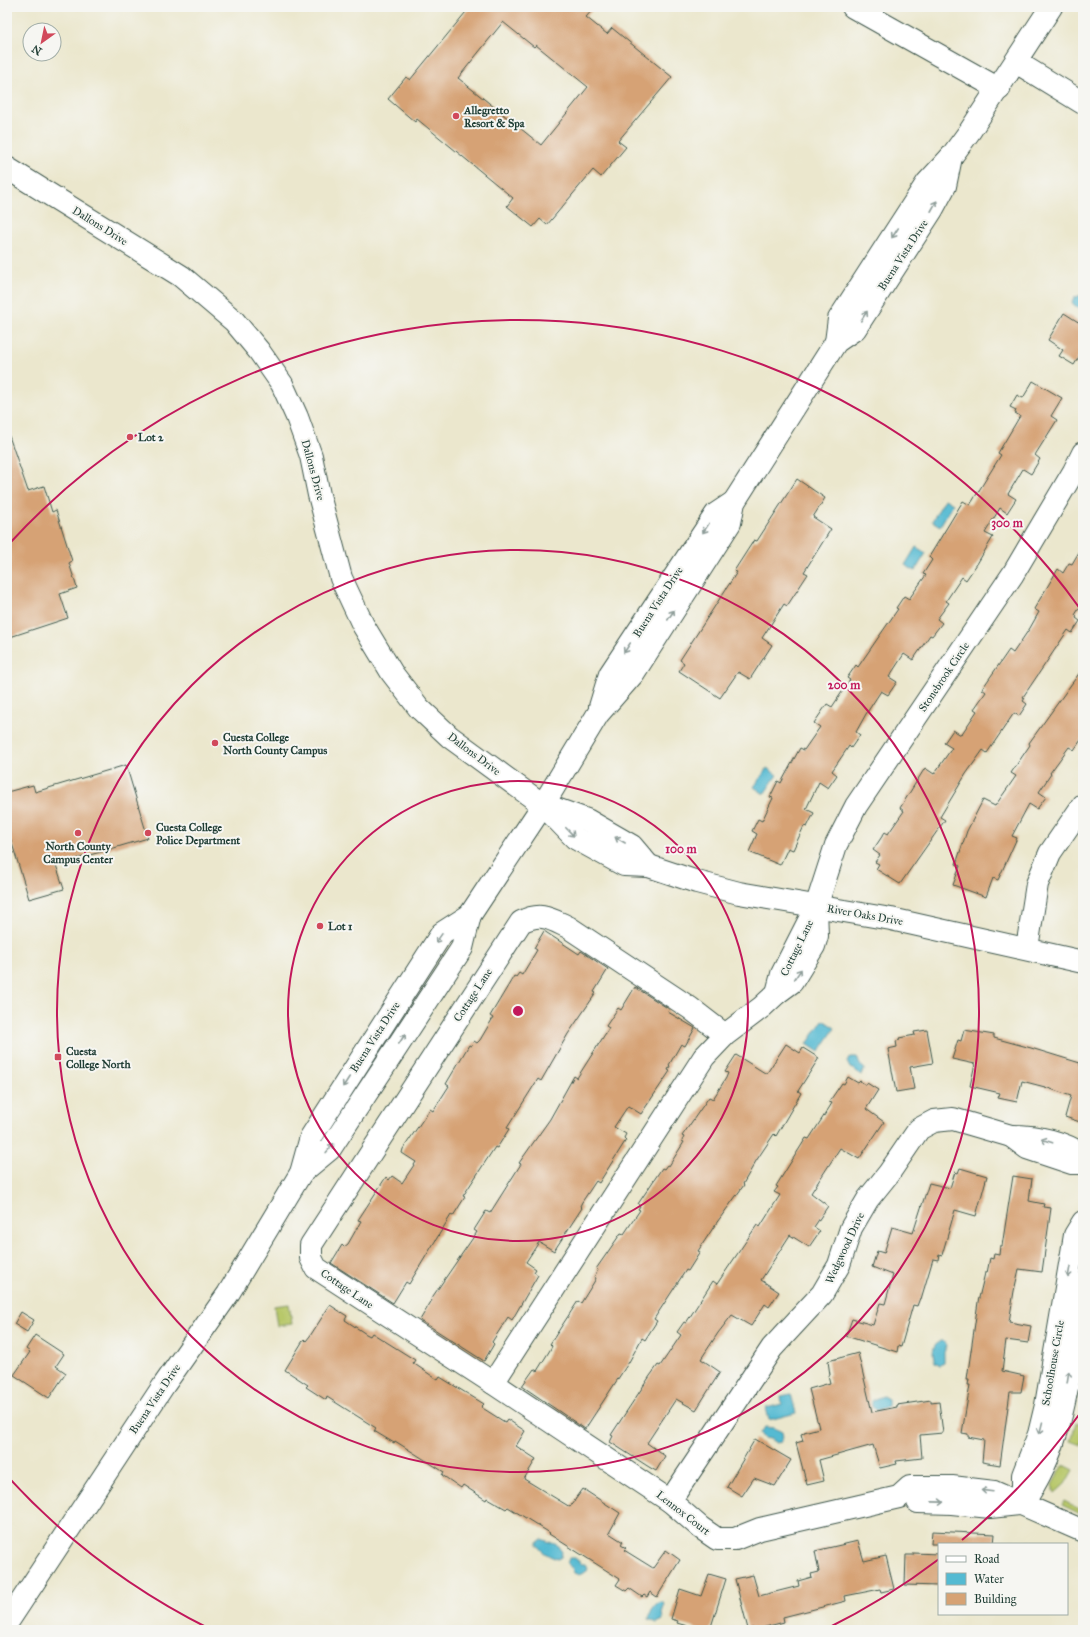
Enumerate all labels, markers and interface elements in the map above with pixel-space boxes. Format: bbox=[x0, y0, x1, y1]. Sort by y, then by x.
north arrow bbox=[22, 22, 62, 62]
text: N bbox=[29, 42, 44, 58]
place label: Allegretto Resort & Spa bbox=[463, 104, 525, 131]
marker: Allegretto Resort & Spa bbox=[451, 111, 461, 121]
one-way arrow bbox=[931, 200, 938, 212]
street label: Dallons Drive bbox=[70, 204, 130, 248]
street label: Buena Vista Drive bbox=[875, 217, 931, 293]
one-way arrow bbox=[890, 227, 898, 239]
one-way arrow bbox=[860, 310, 868, 321]
place label: Lot 2 bbox=[138, 431, 164, 444]
marker: Lot 2 bbox=[125, 432, 135, 442]
street label: Dallons Drive bbox=[299, 438, 327, 502]
text: 300 m bbox=[991, 516, 1024, 531]
one-way arrow bbox=[702, 522, 710, 534]
street label: Buena Vista Drive bbox=[630, 564, 686, 640]
one-way arrow bbox=[667, 610, 675, 621]
street label: Stonebrook Circle bbox=[916, 639, 972, 714]
one-way arrow bbox=[623, 643, 632, 654]
text: 200 m bbox=[828, 678, 861, 692]
street label: Dallons Drive bbox=[445, 730, 503, 778]
place label: Cuesta College North County Campus bbox=[223, 731, 327, 758]
marker: Cuesta College North County Campus bbox=[210, 738, 220, 748]
place label: Cuesta College Police Department bbox=[156, 821, 240, 848]
one-way arrow bbox=[565, 827, 575, 837]
marker: North County Campus Center bbox=[73, 828, 83, 838]
marker: Cuesta College Police Department bbox=[143, 828, 153, 838]
one-way arrow bbox=[614, 835, 626, 843]
place label: North County Campus Center bbox=[43, 840, 114, 867]
text: 100 m bbox=[665, 842, 698, 856]
street label: River Oaks Drive bbox=[826, 902, 904, 928]
street label: Cottage Lane bbox=[778, 917, 816, 978]
place label: Lot 1 bbox=[328, 920, 353, 933]
marker: Lot 1 bbox=[315, 921, 325, 931]
one-way arrow bbox=[435, 932, 443, 943]
street label: Cottage Lane bbox=[451, 966, 495, 1024]
one-way arrow bbox=[794, 968, 802, 980]
street label: Buena Vista Drive bbox=[347, 999, 403, 1075]
centre of rings bbox=[511, 1004, 525, 1018]
one-way arrow bbox=[398, 1034, 406, 1045]
place label: Cuesta College North bbox=[66, 1045, 131, 1071]
marker: Cuesta College North bbox=[53, 1052, 63, 1062]
one-way arrow bbox=[342, 1076, 350, 1087]
one-way arrow bbox=[1041, 1136, 1053, 1144]
one-way arrow bbox=[326, 1142, 335, 1153]
street label: Wedgwood Drive bbox=[823, 1210, 867, 1286]
one-way arrow bbox=[1065, 1266, 1073, 1279]
street label: Cottage Lane bbox=[318, 1267, 376, 1312]
street label: Schoolhouse Circle bbox=[1039, 1319, 1067, 1407]
street label: Buena Vista Drive bbox=[127, 1361, 183, 1437]
one-way arrow bbox=[1064, 1371, 1072, 1384]
one-way arrow bbox=[1036, 1421, 1044, 1434]
one-way arrow bbox=[981, 1487, 994, 1495]
street label: Lennox Court bbox=[654, 1488, 712, 1538]
one-way arrow bbox=[931, 1498, 944, 1506]
legend bbox=[938, 1543, 1068, 1615]
text: Road bbox=[974, 1552, 1000, 1566]
text: Water bbox=[974, 1572, 1004, 1586]
text: Building bbox=[974, 1592, 1017, 1607]

